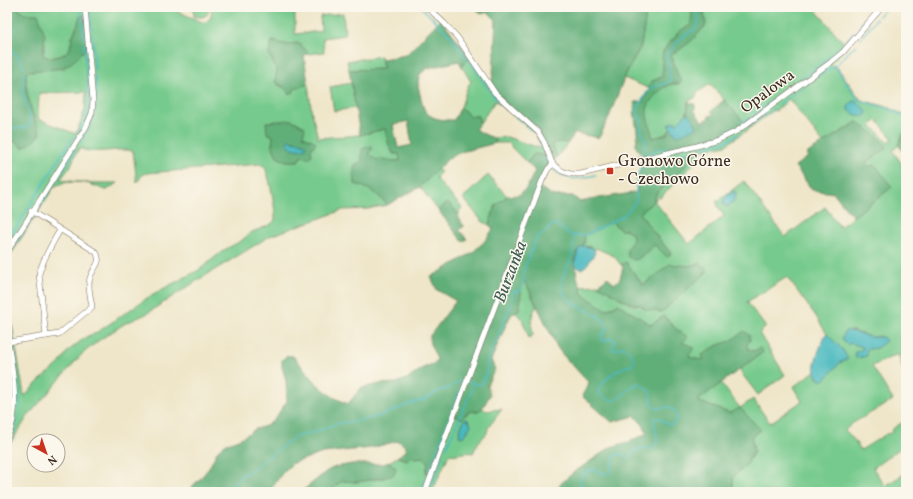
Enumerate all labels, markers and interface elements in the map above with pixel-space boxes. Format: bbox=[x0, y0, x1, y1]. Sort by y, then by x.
street label: Opalowa bbox=[736, 65, 800, 119]
place label: Gronowo Górne - Czechowo bbox=[618, 151, 731, 191]
marker: Gronowo Górne - Czechowo bbox=[605, 166, 615, 176]
water label: Burzanka bbox=[489, 238, 533, 306]
north arrow bbox=[26, 433, 66, 473]
text: N bbox=[44, 451, 59, 468]

